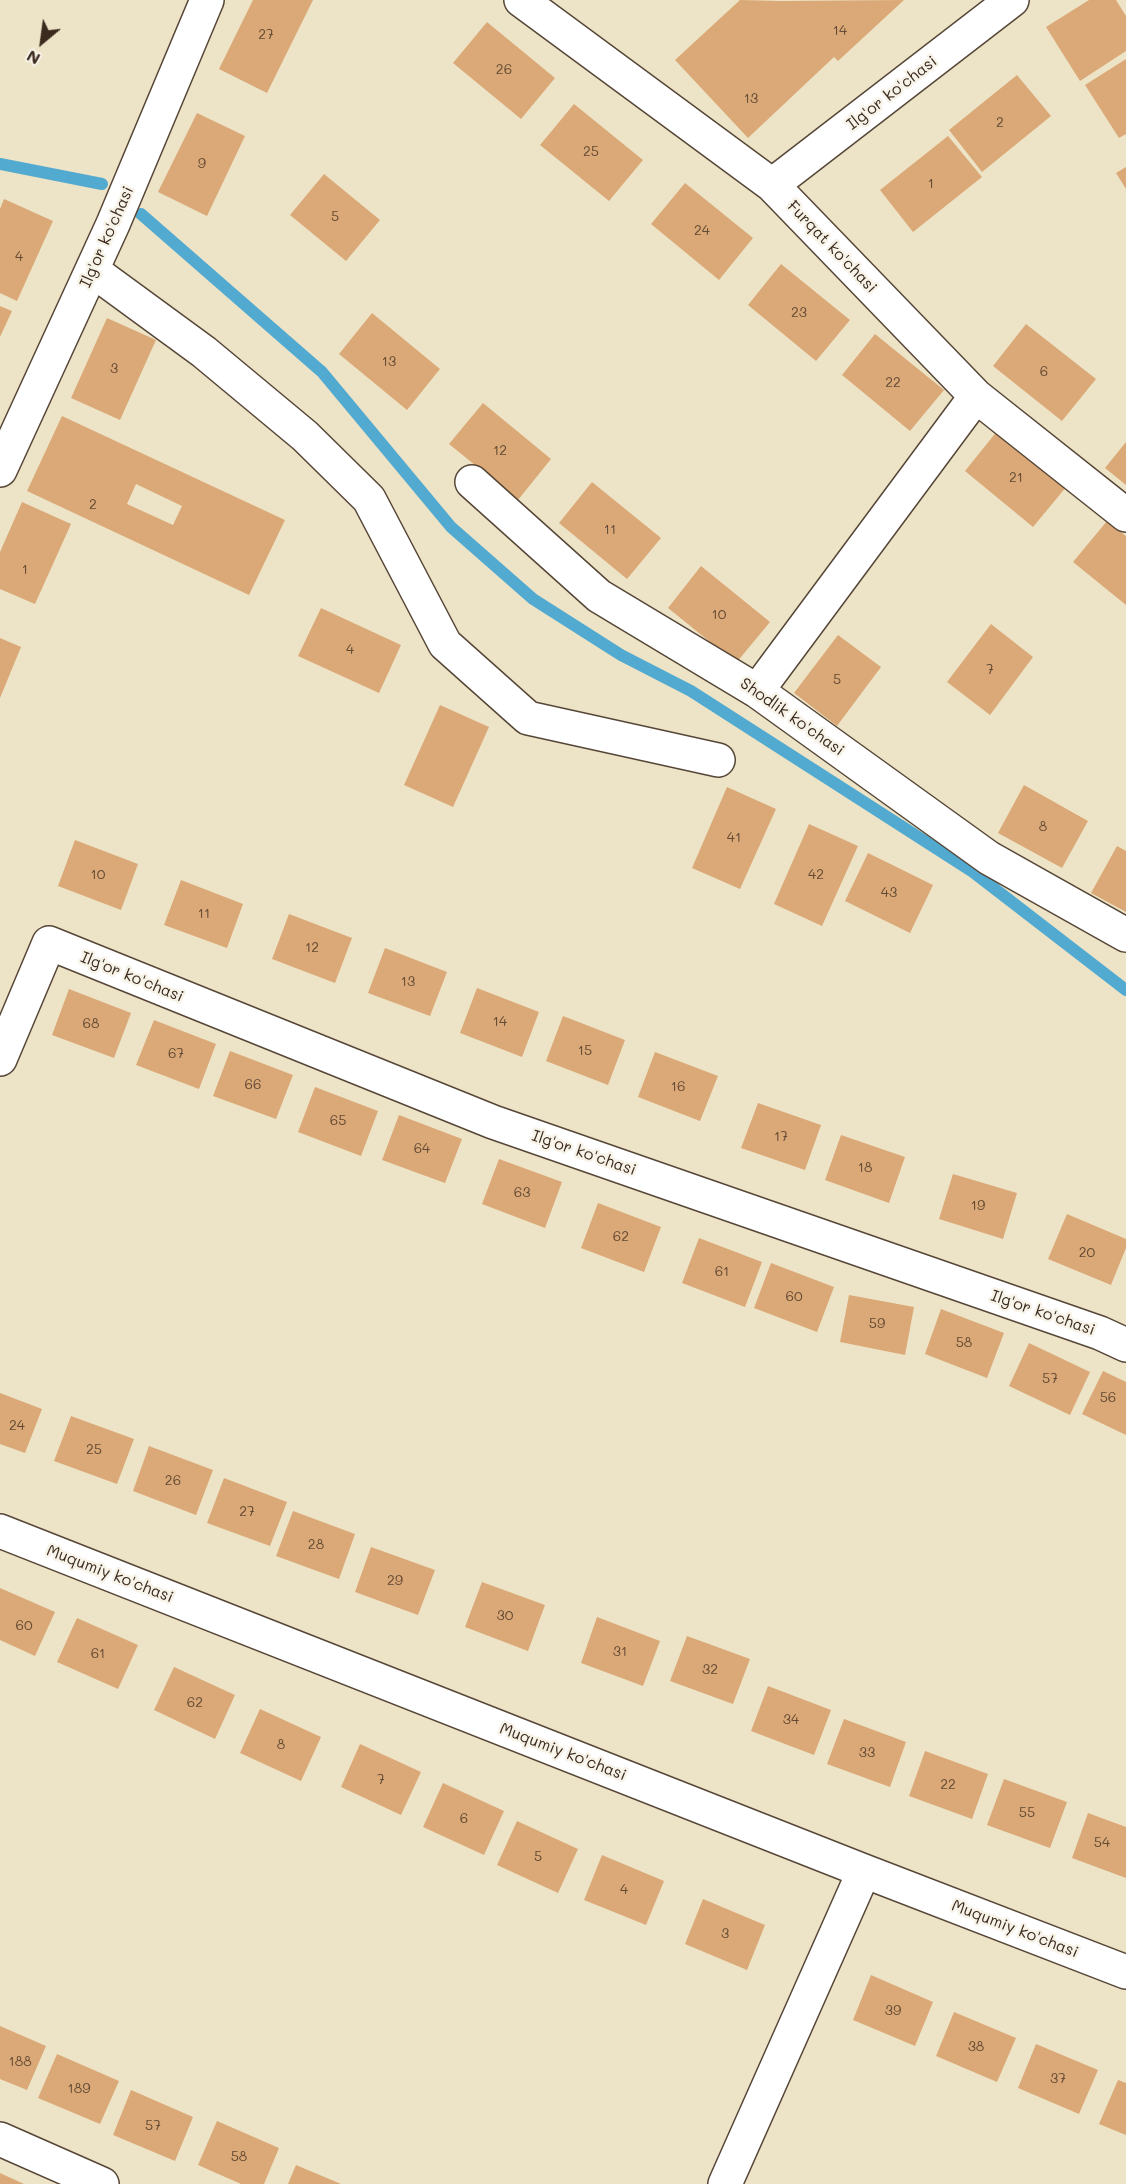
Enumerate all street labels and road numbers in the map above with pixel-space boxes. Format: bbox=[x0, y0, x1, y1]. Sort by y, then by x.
street label: Ilg'or ko'chasi bbox=[843, 52, 941, 134]
street label: Ilg'or ko'chasi bbox=[76, 183, 138, 291]
street label: Furqat ko'chasi bbox=[783, 197, 881, 297]
street label: Shodlik ko'chasi bbox=[736, 674, 848, 760]
street label: Ilg'or ko'chasi bbox=[78, 948, 186, 1006]
street label: Ilg'or ko'chasi bbox=[529, 1126, 639, 1180]
street label: Ilg'or ko'chasi bbox=[988, 1286, 1098, 1340]
street label: Muqumiy ko'chasi bbox=[44, 1541, 176, 1607]
street label: Muqumiy ko'chasi bbox=[497, 1719, 629, 1785]
street label: Muqumiy ko'chasi bbox=[949, 1896, 1081, 1962]

